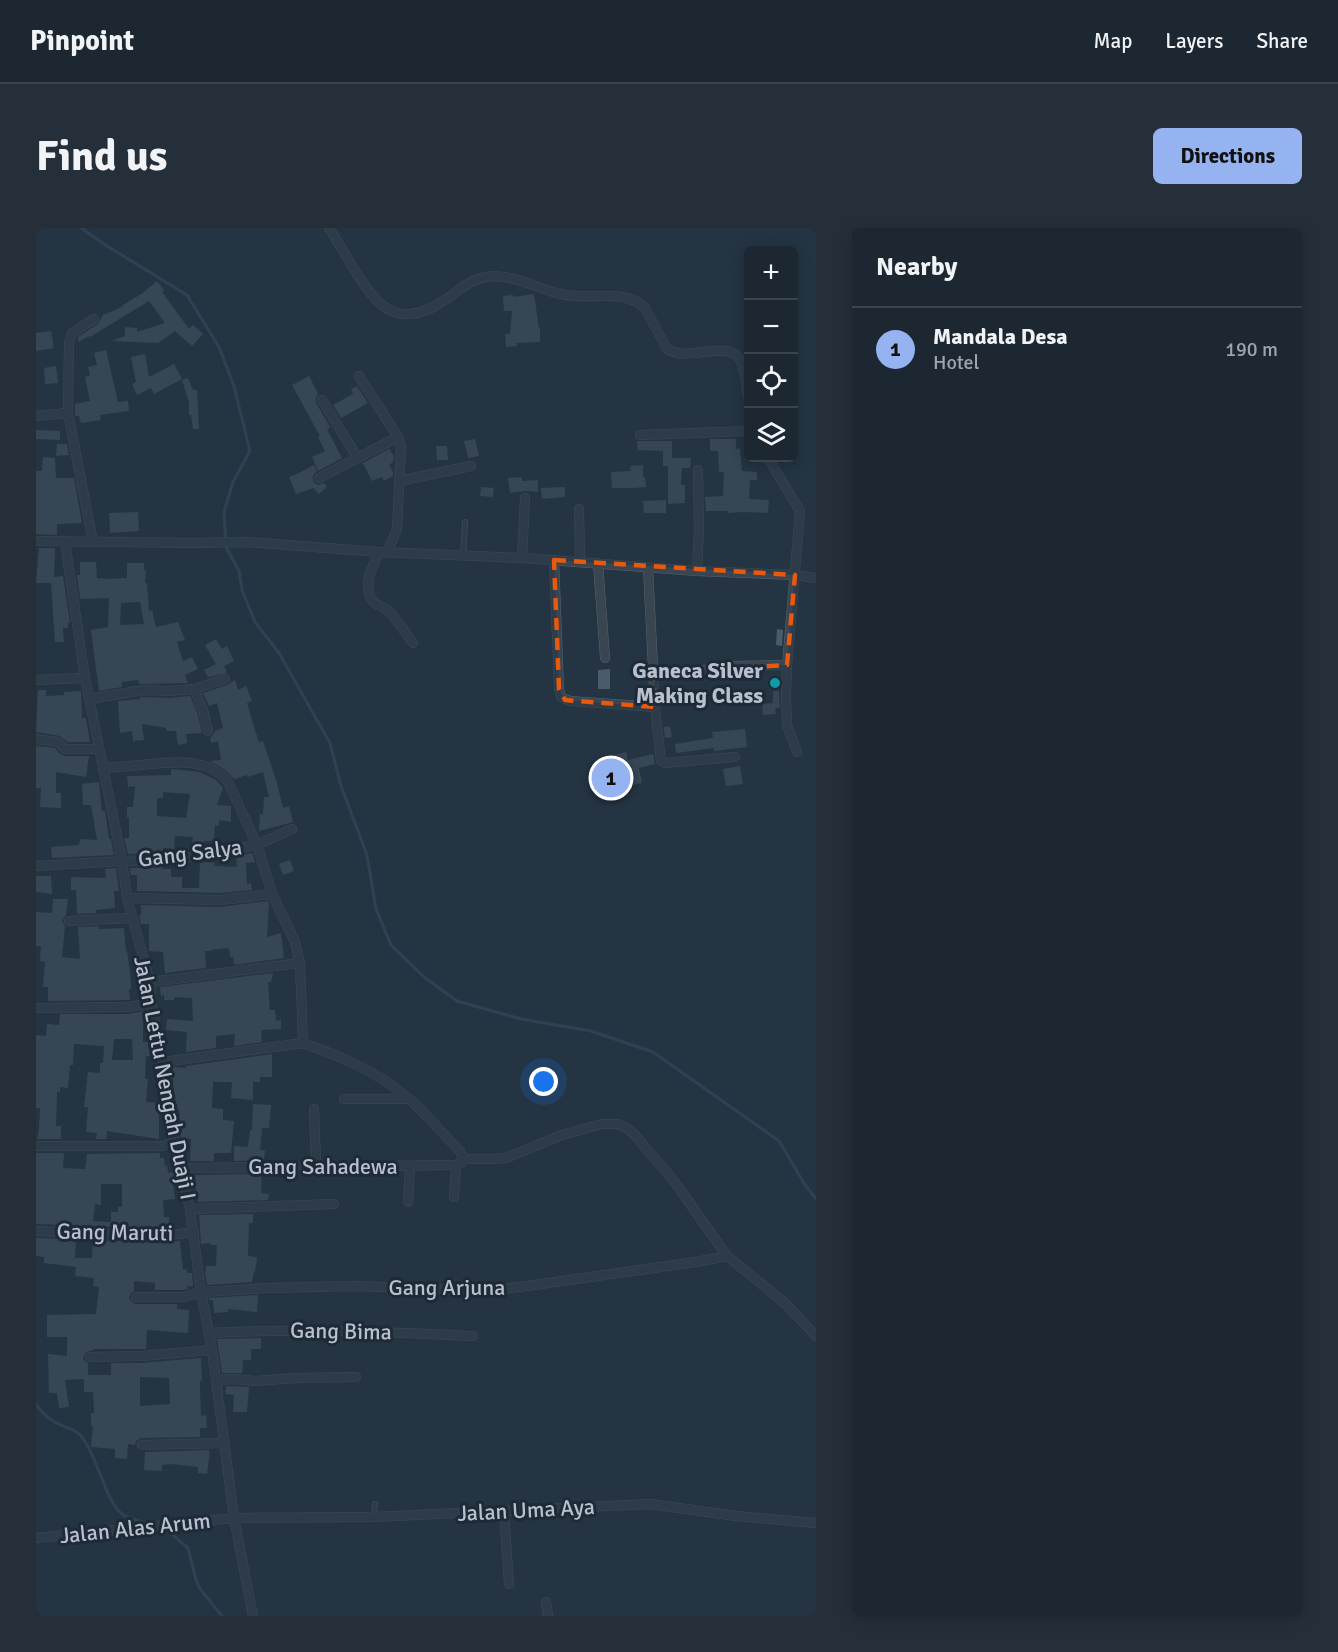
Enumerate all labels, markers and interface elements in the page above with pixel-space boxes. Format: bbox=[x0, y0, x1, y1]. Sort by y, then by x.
text: Pinpoint bbox=[30, 24, 134, 58]
text: Map bbox=[1094, 28, 1132, 54]
text: Layers bbox=[1165, 28, 1223, 54]
text: Share bbox=[1256, 28, 1308, 54]
button: Directions bbox=[1153, 128, 1302, 184]
text: Find us bbox=[36, 131, 167, 182]
map controls bbox=[744, 246, 798, 462]
button: + bbox=[744, 246, 798, 300]
text: Nearby bbox=[876, 251, 957, 283]
button: − bbox=[744, 300, 798, 354]
text: Mandala Desa bbox=[933, 323, 1068, 350]
text: 1 bbox=[890, 337, 901, 362]
text: 190 m bbox=[1225, 337, 1278, 362]
text: Hotel bbox=[933, 350, 979, 375]
button: locate bbox=[744, 354, 798, 408]
button: layers bbox=[744, 408, 798, 462]
place label: Ganeca Silver Making Class bbox=[632, 657, 763, 709]
marker: Ganeca Silver Making Class bbox=[768, 676, 782, 690]
pin: 1 bbox=[592, 756, 630, 800]
street label: Gang Salya bbox=[136, 833, 244, 873]
street label: Jalan Lettu Nengah Duaji I bbox=[128, 954, 202, 1202]
your location bbox=[529, 1067, 558, 1096]
street label: Gang Sahadewa bbox=[248, 1153, 398, 1180]
street label: Gang Maruti bbox=[56, 1217, 174, 1247]
street label: Gang Arjuna bbox=[389, 1274, 506, 1301]
street label: Gang Bima bbox=[290, 1317, 392, 1345]
street label: Jalan Uma Aya bbox=[457, 1493, 595, 1527]
street label: Jalan Alas Arum bbox=[58, 1507, 212, 1549]

